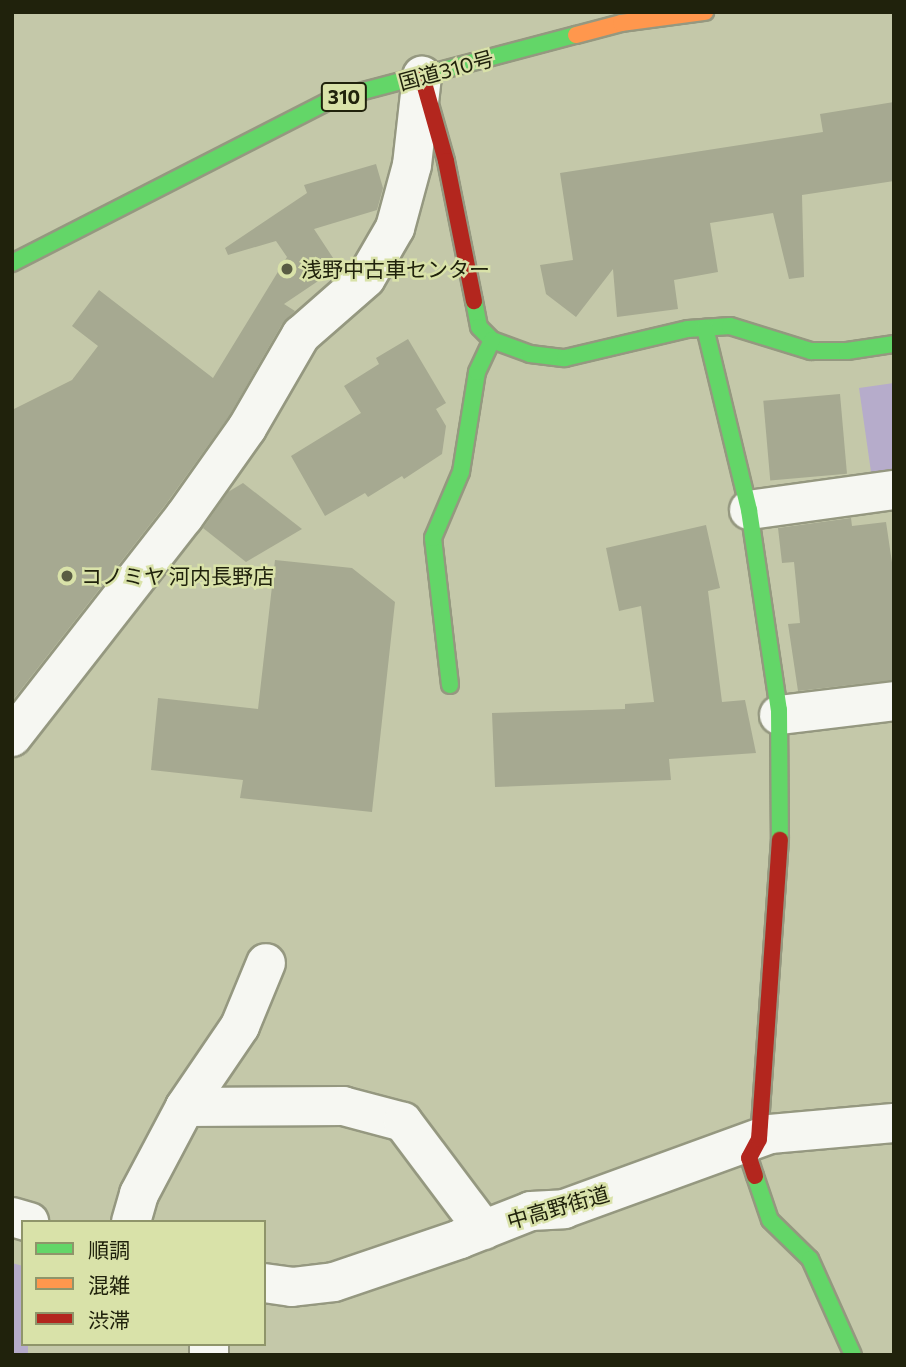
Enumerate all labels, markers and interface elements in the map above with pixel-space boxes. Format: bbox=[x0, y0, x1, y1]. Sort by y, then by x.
street label: 国道310号 bbox=[396, 45, 496, 95]
road number: 310 bbox=[320, 82, 368, 113]
place label: 浅野中古車センター bbox=[301, 256, 490, 282]
marker: 浅野中古車センター bbox=[279, 261, 295, 277]
place label: コノミヤ 河内長野店 bbox=[81, 563, 274, 589]
marker: コノミヤ 河内長野店 bbox=[59, 568, 75, 584]
street label: 中高野街道 bbox=[504, 1180, 612, 1234]
legend bbox=[21, 1220, 266, 1346]
text: 順調 bbox=[88, 1237, 130, 1262]
text: 混雑 bbox=[88, 1272, 130, 1297]
text: 渋滞 bbox=[88, 1307, 130, 1332]

